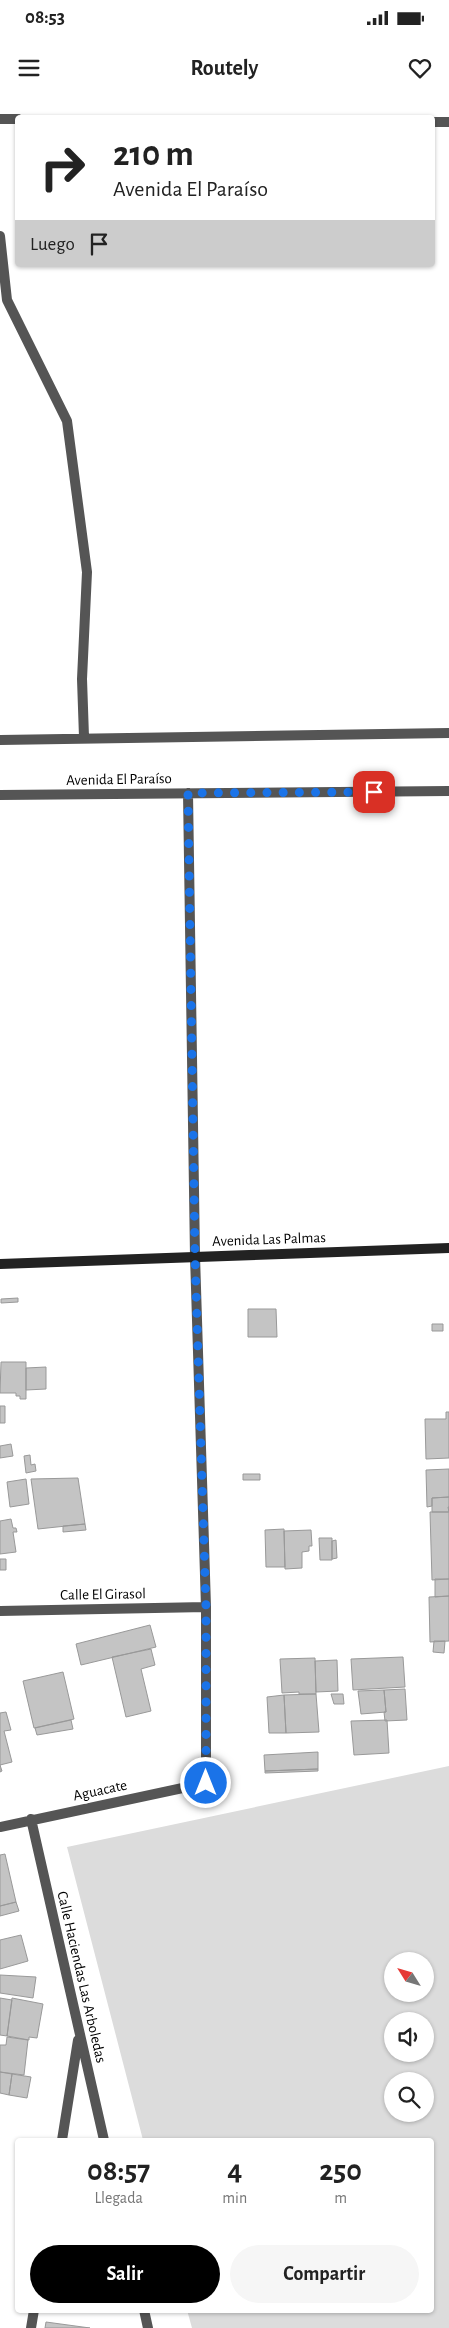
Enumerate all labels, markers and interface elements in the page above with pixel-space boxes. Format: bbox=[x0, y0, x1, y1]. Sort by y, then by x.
text: 08:53 bbox=[25, 8, 65, 27]
icon: menu bbox=[15, 54, 43, 82]
icon: heart bbox=[406, 54, 434, 82]
text: Routely bbox=[191, 57, 258, 79]
icon: right bbox=[30, 135, 95, 200]
text: 210 m bbox=[113, 137, 194, 172]
text: Avenida El Paraíso bbox=[113, 178, 268, 200]
icon: arrive bbox=[85, 230, 113, 258]
text: Luego bbox=[30, 235, 75, 254]
street label: Avenida El Paraíso bbox=[66, 771, 172, 788]
pin bbox=[353, 771, 395, 813]
icon: arrive bbox=[360, 778, 388, 806]
street label: Avenida Las Palmas bbox=[212, 1230, 326, 1249]
street label: Calle El Girasol bbox=[60, 1586, 146, 1603]
position arrow bbox=[179, 1756, 231, 1808]
street label: Aguacate bbox=[72, 1777, 128, 1804]
street label: Calle Haciendas Las Arboledas bbox=[54, 1890, 109, 2064]
north arrow bbox=[384, 1952, 434, 2002]
map controls bbox=[384, 1952, 434, 2122]
button: sound bbox=[384, 2012, 434, 2062]
button: search bbox=[384, 2072, 434, 2122]
text: 08:57 bbox=[87, 2156, 150, 2186]
text: 4 bbox=[227, 2156, 242, 2186]
text: 250 bbox=[319, 2156, 362, 2186]
text: Llegada bbox=[94, 2190, 143, 2206]
text: min bbox=[222, 2190, 247, 2206]
text: m bbox=[334, 2190, 347, 2206]
button: Salir bbox=[30, 2245, 220, 2303]
button: Compartir bbox=[230, 2245, 419, 2303]

